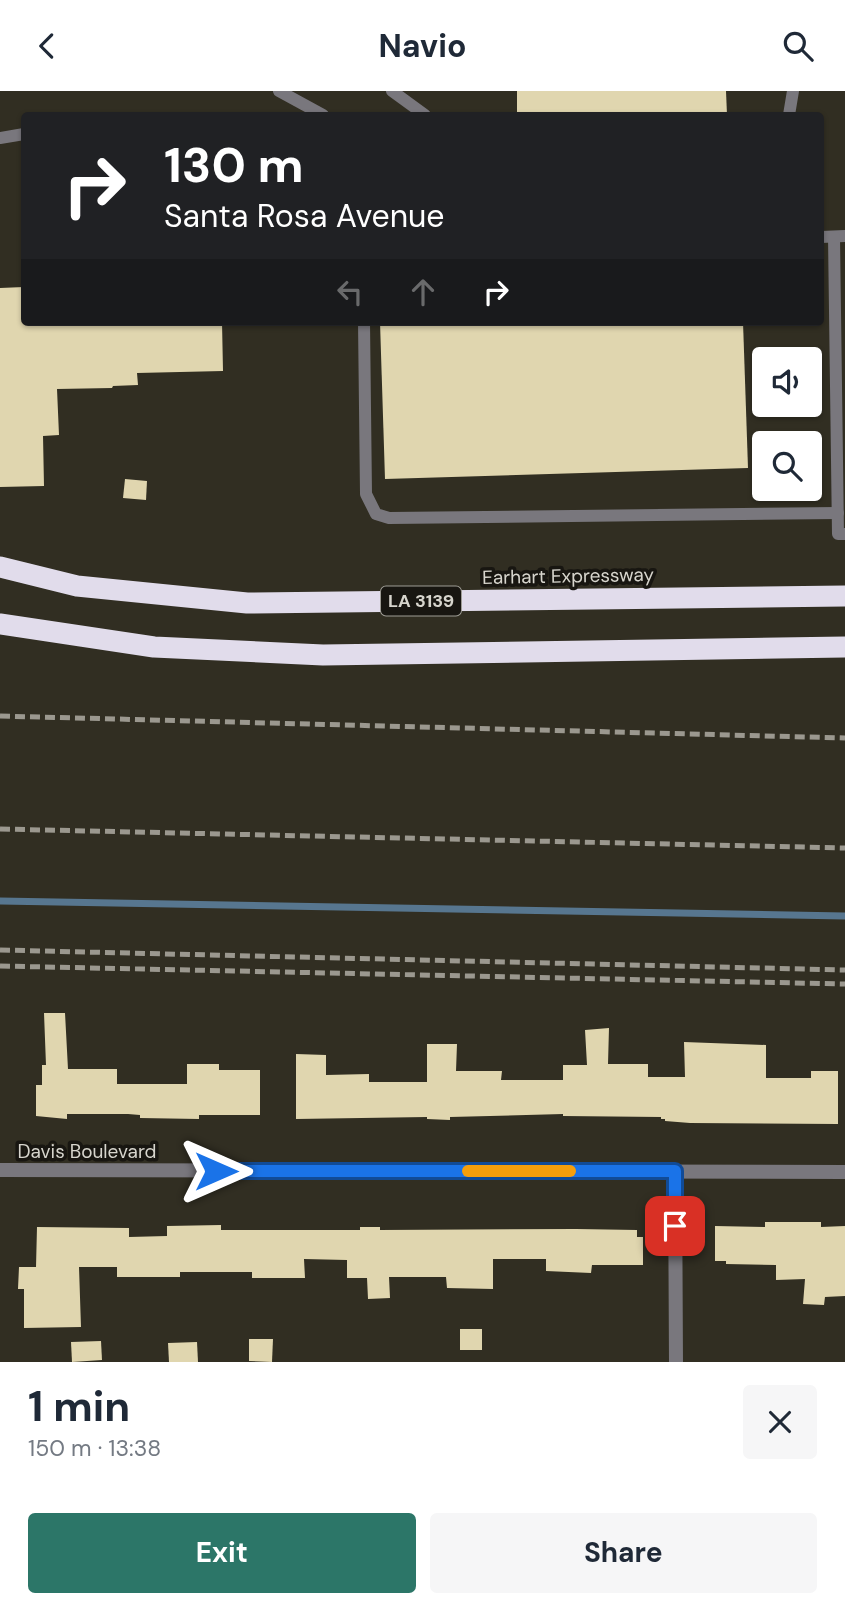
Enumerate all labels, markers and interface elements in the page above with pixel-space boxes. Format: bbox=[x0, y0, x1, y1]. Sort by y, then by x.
text: Navio bbox=[379, 25, 466, 67]
icon: back bbox=[28, 27, 66, 65]
icon: search bbox=[779, 27, 817, 65]
text: 130 m bbox=[164, 133, 304, 197]
icon: right bbox=[49, 140, 140, 231]
text: Santa Rosa Avenue bbox=[164, 195, 445, 237]
icon: left bbox=[331, 273, 369, 311]
icon: ahead bbox=[404, 273, 442, 311]
icon: right bbox=[477, 273, 515, 311]
map controls bbox=[752, 347, 822, 501]
button: sound bbox=[752, 347, 822, 417]
button: search bbox=[752, 431, 822, 501]
street label: Earhart Expressway bbox=[482, 562, 655, 590]
road number: LA 3139 bbox=[381, 587, 461, 615]
position arrow bbox=[179, 1134, 253, 1208]
street label: Davis Boulevard bbox=[18, 1139, 156, 1164]
pin bbox=[645, 1196, 705, 1256]
icon: arrive bbox=[656, 1207, 694, 1245]
text: 1 min bbox=[28, 1379, 130, 1434]
button: close bbox=[743, 1385, 817, 1459]
text: 150 m · 13:38 bbox=[28, 1433, 161, 1463]
button: Exit bbox=[28, 1513, 416, 1593]
button: Share bbox=[430, 1513, 817, 1593]

